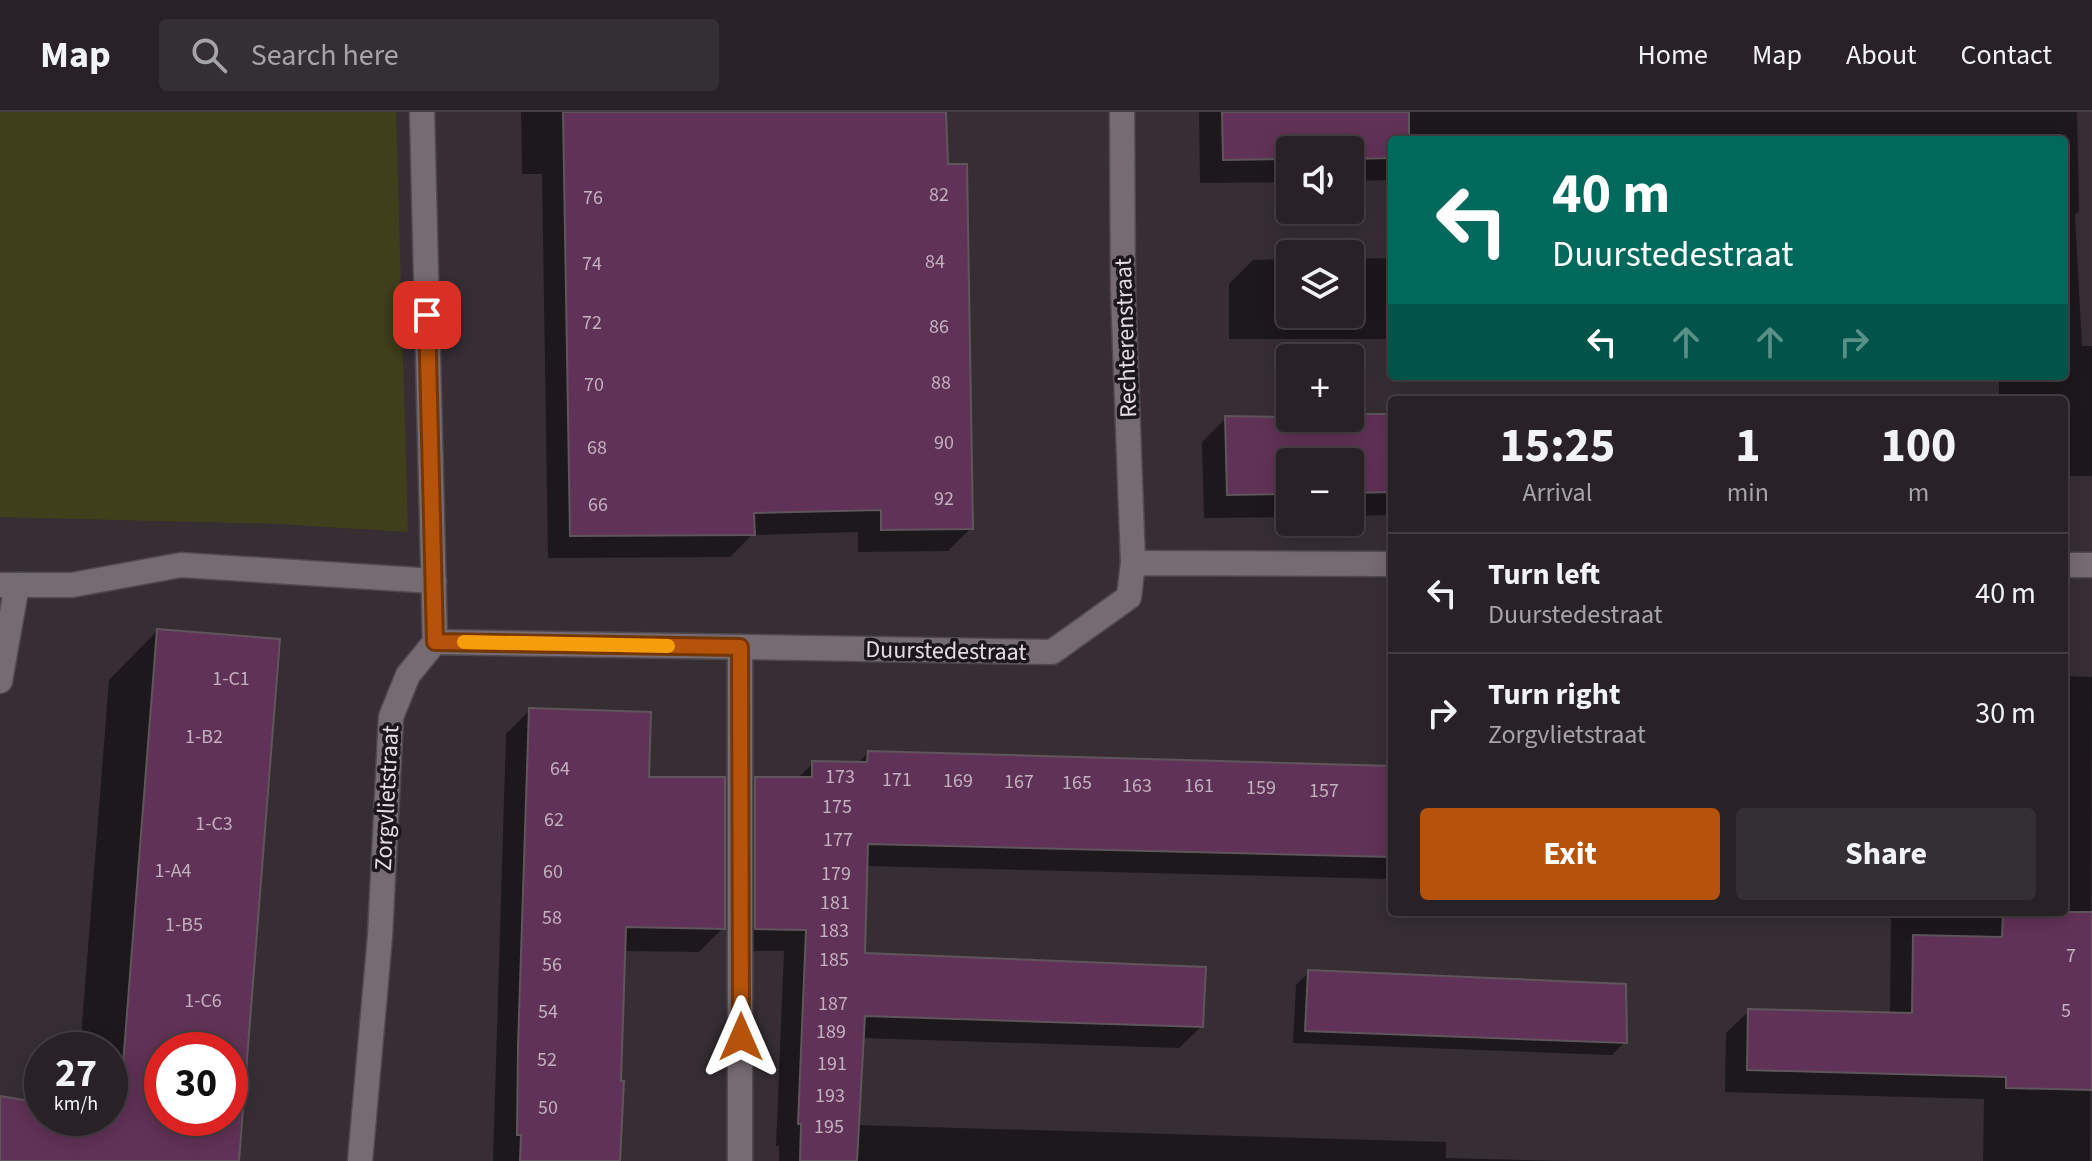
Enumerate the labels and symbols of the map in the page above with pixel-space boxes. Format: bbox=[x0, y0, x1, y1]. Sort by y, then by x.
house number: 82 bbox=[929, 181, 949, 209]
house number: 76 bbox=[583, 184, 603, 212]
house number: 84 bbox=[925, 248, 945, 276]
house number: 74 bbox=[582, 250, 602, 278]
street label: Rechterenstraat bbox=[1106, 258, 1146, 418]
pin bbox=[393, 281, 461, 349]
house number: 72 bbox=[582, 309, 602, 337]
house number: 86 bbox=[929, 313, 949, 341]
house number: 88 bbox=[931, 369, 951, 397]
house number: 70 bbox=[584, 371, 604, 399]
house number: 90 bbox=[934, 429, 954, 457]
house number: 68 bbox=[587, 434, 607, 462]
house number: 92 bbox=[934, 485, 954, 513]
house number: 66 bbox=[588, 491, 608, 519]
street label: Duurstedestraat bbox=[865, 632, 1027, 670]
house number: 1-C1 bbox=[212, 665, 250, 693]
house number: 1-B2 bbox=[185, 723, 223, 751]
street label: Zorgvlietstraat bbox=[366, 724, 408, 872]
house number: 64 bbox=[550, 755, 570, 783]
house number: 173 bbox=[825, 763, 855, 791]
house number: 171 bbox=[882, 766, 912, 794]
house number: 169 bbox=[943, 767, 973, 795]
house number: 167 bbox=[1004, 768, 1034, 796]
house number: 165 bbox=[1062, 769, 1092, 797]
house number: 163 bbox=[1122, 772, 1152, 800]
house number: 161 bbox=[1184, 772, 1214, 800]
house number: 159 bbox=[1246, 774, 1276, 802]
house number: 157 bbox=[1309, 777, 1339, 805]
house number: 175 bbox=[822, 793, 852, 821]
house number: 62 bbox=[544, 806, 564, 834]
house number: 1-C3 bbox=[195, 810, 233, 838]
house number: 177 bbox=[823, 826, 853, 854]
house number: 1-A4 bbox=[155, 857, 192, 885]
house number: 60 bbox=[543, 858, 563, 886]
house number: 179 bbox=[821, 860, 851, 888]
house number: 181 bbox=[820, 889, 850, 917]
house number: 58 bbox=[542, 904, 562, 932]
house number: 1-B5 bbox=[165, 911, 203, 939]
house number: 183 bbox=[819, 917, 849, 945]
house number: 7 bbox=[2066, 942, 2076, 970]
house number: 185 bbox=[819, 946, 849, 974]
house number: 56 bbox=[542, 951, 562, 979]
house number: 1-C6 bbox=[184, 987, 222, 1015]
house number: 187 bbox=[818, 990, 848, 1018]
position arrow bbox=[699, 995, 783, 1079]
house number: 5 bbox=[2061, 997, 2071, 1025]
house number: 54 bbox=[538, 998, 558, 1026]
house number: 189 bbox=[816, 1018, 846, 1046]
speed limit sign: 30 bbox=[144, 1032, 248, 1136]
house number: 52 bbox=[537, 1046, 557, 1074]
house number: 191 bbox=[817, 1050, 847, 1078]
house number: 193 bbox=[815, 1082, 845, 1110]
house number: 50 bbox=[538, 1094, 558, 1122]
house number: 195 bbox=[814, 1113, 844, 1141]

